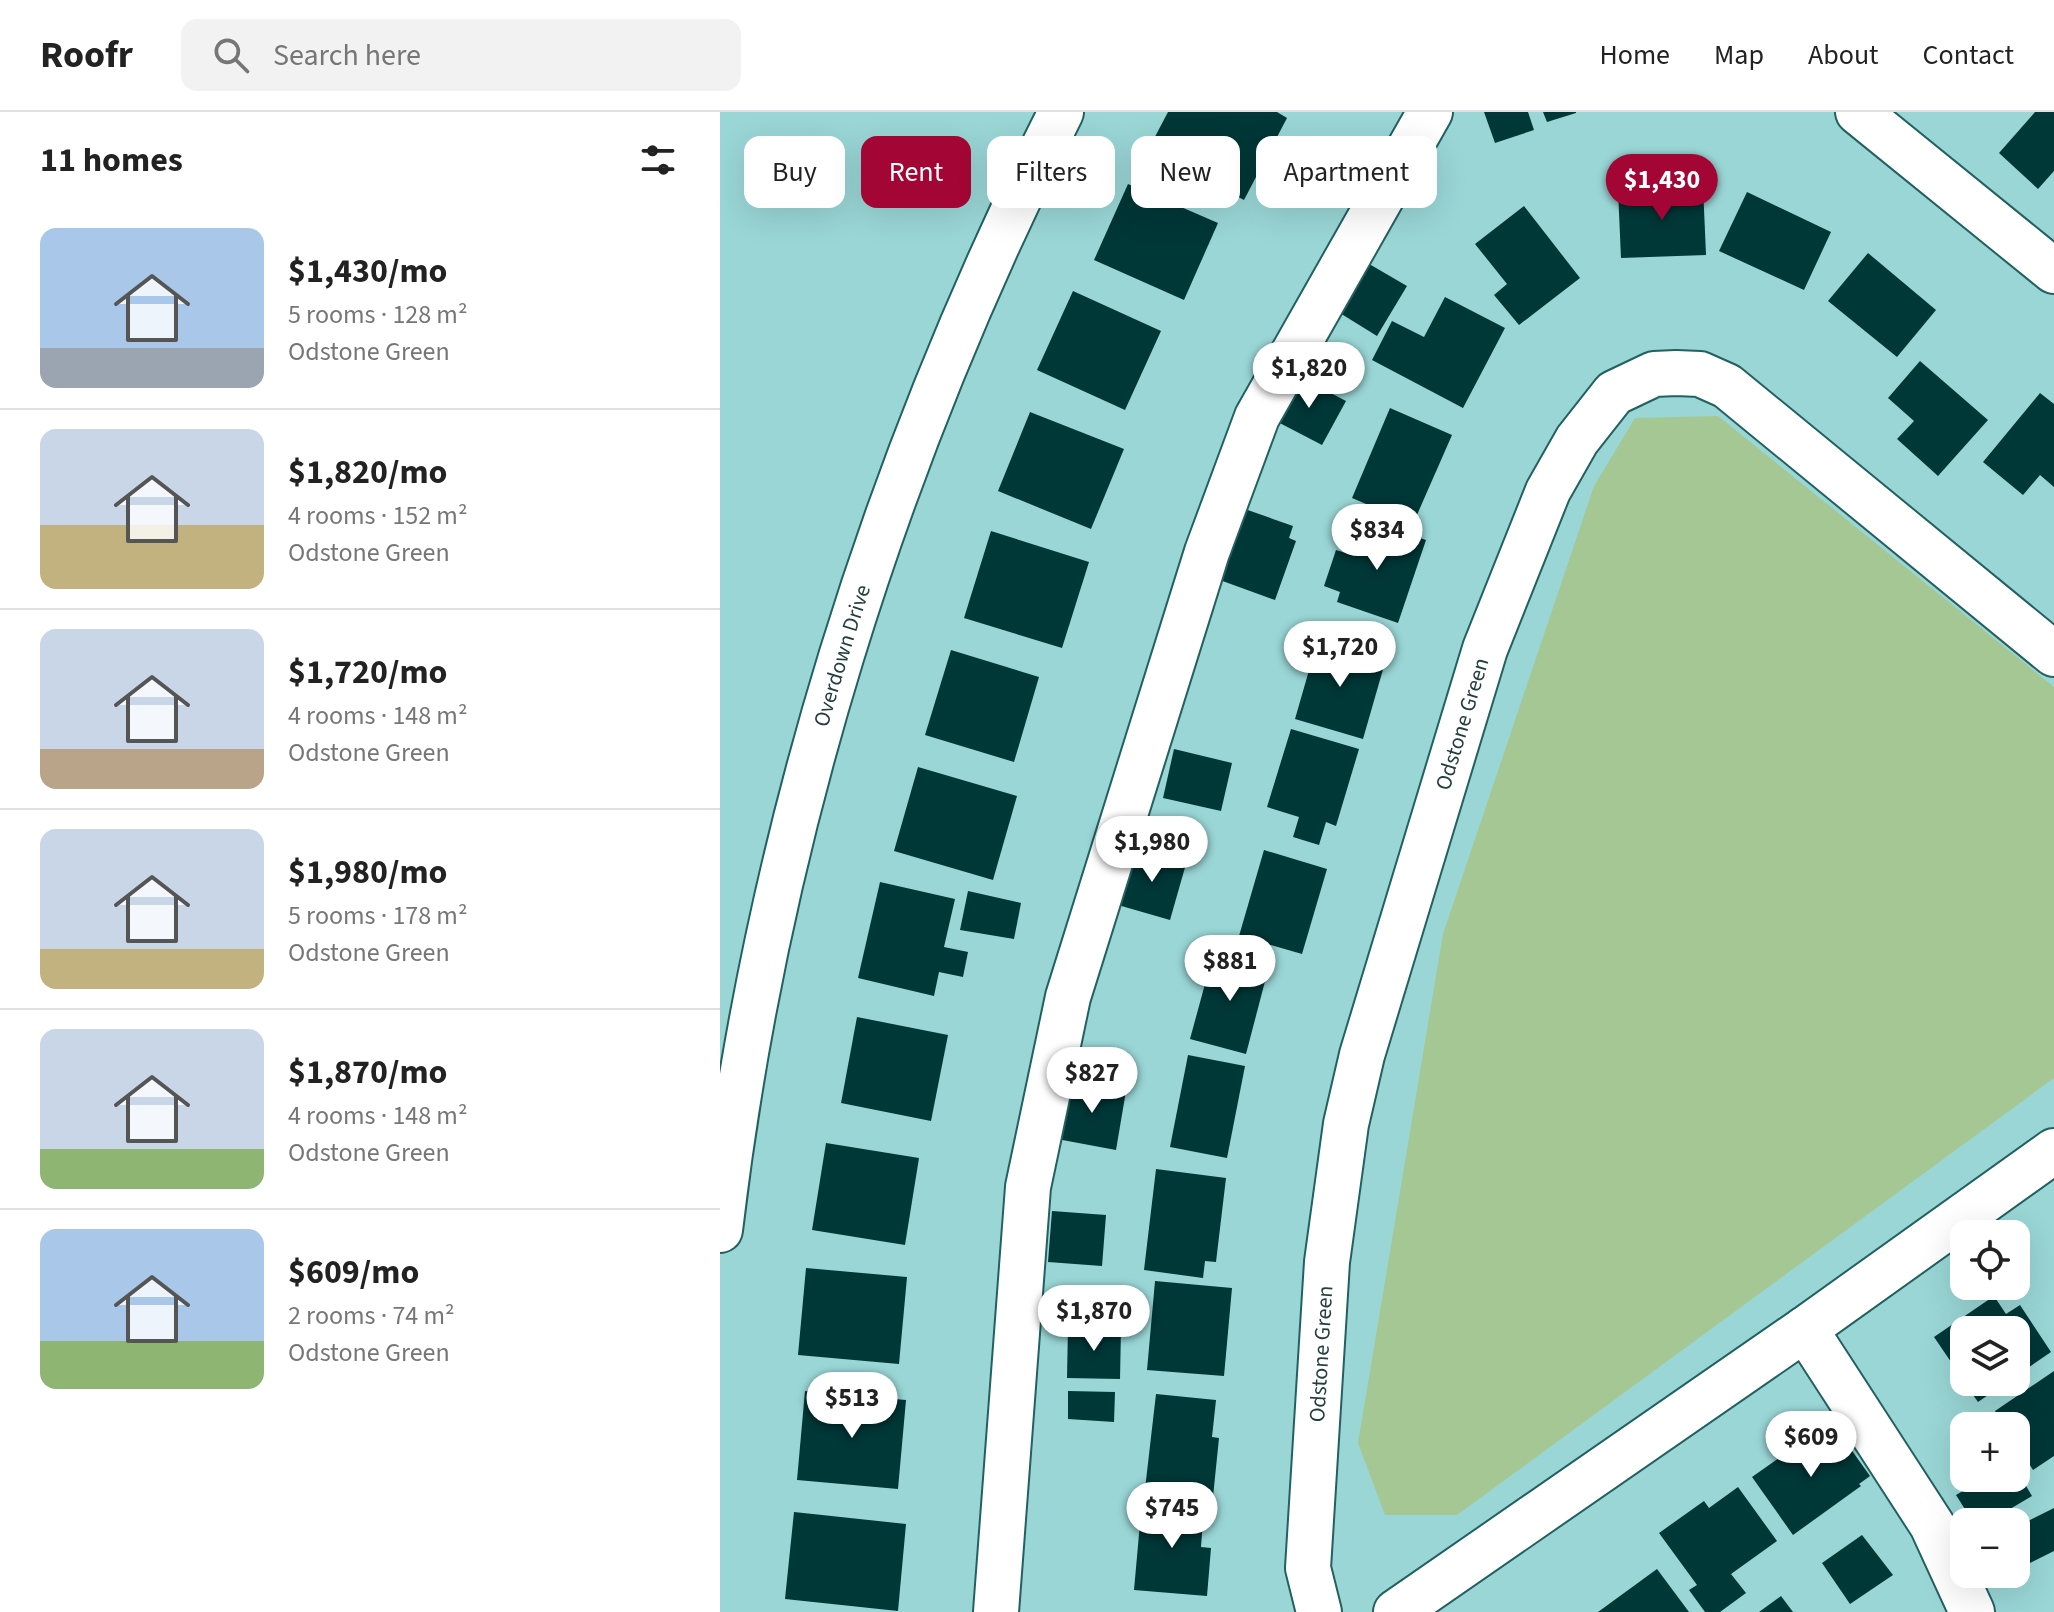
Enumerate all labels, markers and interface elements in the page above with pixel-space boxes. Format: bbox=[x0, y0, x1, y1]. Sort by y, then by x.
search box bbox=[181, 19, 741, 91]
text: Roofr bbox=[40, 28, 133, 82]
icon: search bbox=[209, 33, 253, 77]
text: Search here bbox=[273, 34, 421, 77]
text: Home bbox=[1599, 35, 1670, 75]
text: Map bbox=[1714, 35, 1764, 75]
text: About bbox=[1808, 35, 1879, 75]
text: Contact bbox=[1923, 35, 2014, 75]
text: 11 homes bbox=[40, 136, 183, 185]
chip: Buy bbox=[744, 136, 845, 208]
chip: Rent bbox=[861, 136, 971, 208]
chip: Filters bbox=[987, 136, 1115, 208]
chip: New bbox=[1131, 136, 1240, 208]
chip: Apartment bbox=[1256, 136, 1437, 208]
icon: filters bbox=[636, 138, 680, 182]
pin: $1,430 bbox=[1597, 154, 1727, 222]
text: $1,430 bbox=[1624, 161, 1700, 198]
text: $1,430/mo bbox=[288, 247, 448, 296]
icon: home bbox=[104, 260, 200, 356]
text: 5 rooms · 128 m² bbox=[288, 296, 467, 333]
text: Odstone Green bbox=[288, 333, 450, 370]
pin: $1,820 bbox=[1244, 342, 1374, 410]
text: $1,820 bbox=[1271, 349, 1347, 386]
text: $1,820/mo bbox=[288, 448, 448, 497]
icon: home bbox=[104, 461, 200, 557]
text: 4 rooms · 152 m² bbox=[288, 497, 467, 534]
pin: $834 bbox=[1330, 504, 1424, 572]
text: $834 bbox=[1350, 511, 1404, 548]
text: Odstone Green bbox=[288, 534, 450, 571]
street label: Overdown Drive bbox=[805, 580, 879, 730]
pin: $1,720 bbox=[1275, 621, 1405, 689]
text: $1,720 bbox=[1302, 628, 1378, 665]
text: $1,720/mo bbox=[288, 648, 448, 697]
street label: Odstone Green bbox=[1427, 654, 1497, 794]
icon: home bbox=[104, 661, 200, 757]
text: 4 rooms · 148 m² bbox=[288, 697, 467, 734]
text: Odstone Green bbox=[288, 734, 450, 771]
pin: $1,980 bbox=[1087, 816, 1217, 884]
text: $1,980 bbox=[1114, 823, 1190, 860]
text: $1,980/mo bbox=[288, 848, 448, 897]
icon: home bbox=[104, 861, 200, 957]
text: 5 rooms · 178 m² bbox=[288, 897, 467, 934]
text: Odstone Green bbox=[288, 934, 450, 971]
pin: $881 bbox=[1183, 935, 1277, 1003]
text: $881 bbox=[1203, 942, 1257, 979]
pin: $827 bbox=[1045, 1047, 1139, 1115]
text: $1,870/mo bbox=[288, 1048, 448, 1097]
text: $827 bbox=[1065, 1054, 1119, 1091]
icon: home bbox=[104, 1061, 200, 1157]
text: 4 rooms · 148 m² bbox=[288, 1097, 467, 1134]
text: Odstone Green bbox=[288, 1134, 450, 1171]
map controls bbox=[1950, 1220, 2030, 1588]
button: locate bbox=[1950, 1220, 2030, 1300]
text: $609/mo bbox=[288, 1248, 419, 1297]
icon: home bbox=[104, 1261, 200, 1357]
street label: Odstone Green bbox=[1301, 1284, 1342, 1423]
pin: $1,870 bbox=[1029, 1285, 1159, 1353]
text: $1,870 bbox=[1056, 1292, 1132, 1329]
text: 2 rooms · 74 m² bbox=[288, 1297, 455, 1334]
button: layers bbox=[1950, 1316, 2030, 1396]
text: Odstone Green bbox=[288, 1334, 450, 1371]
pin: $513 bbox=[805, 1372, 899, 1440]
text: $513 bbox=[825, 1379, 879, 1416]
pin: $609 bbox=[1764, 1411, 1858, 1479]
button: + bbox=[1950, 1412, 2030, 1492]
text: $609 bbox=[1784, 1418, 1838, 1455]
pin: $745 bbox=[1125, 1482, 1219, 1550]
text: $745 bbox=[1145, 1489, 1199, 1526]
button: − bbox=[1950, 1508, 2030, 1588]

